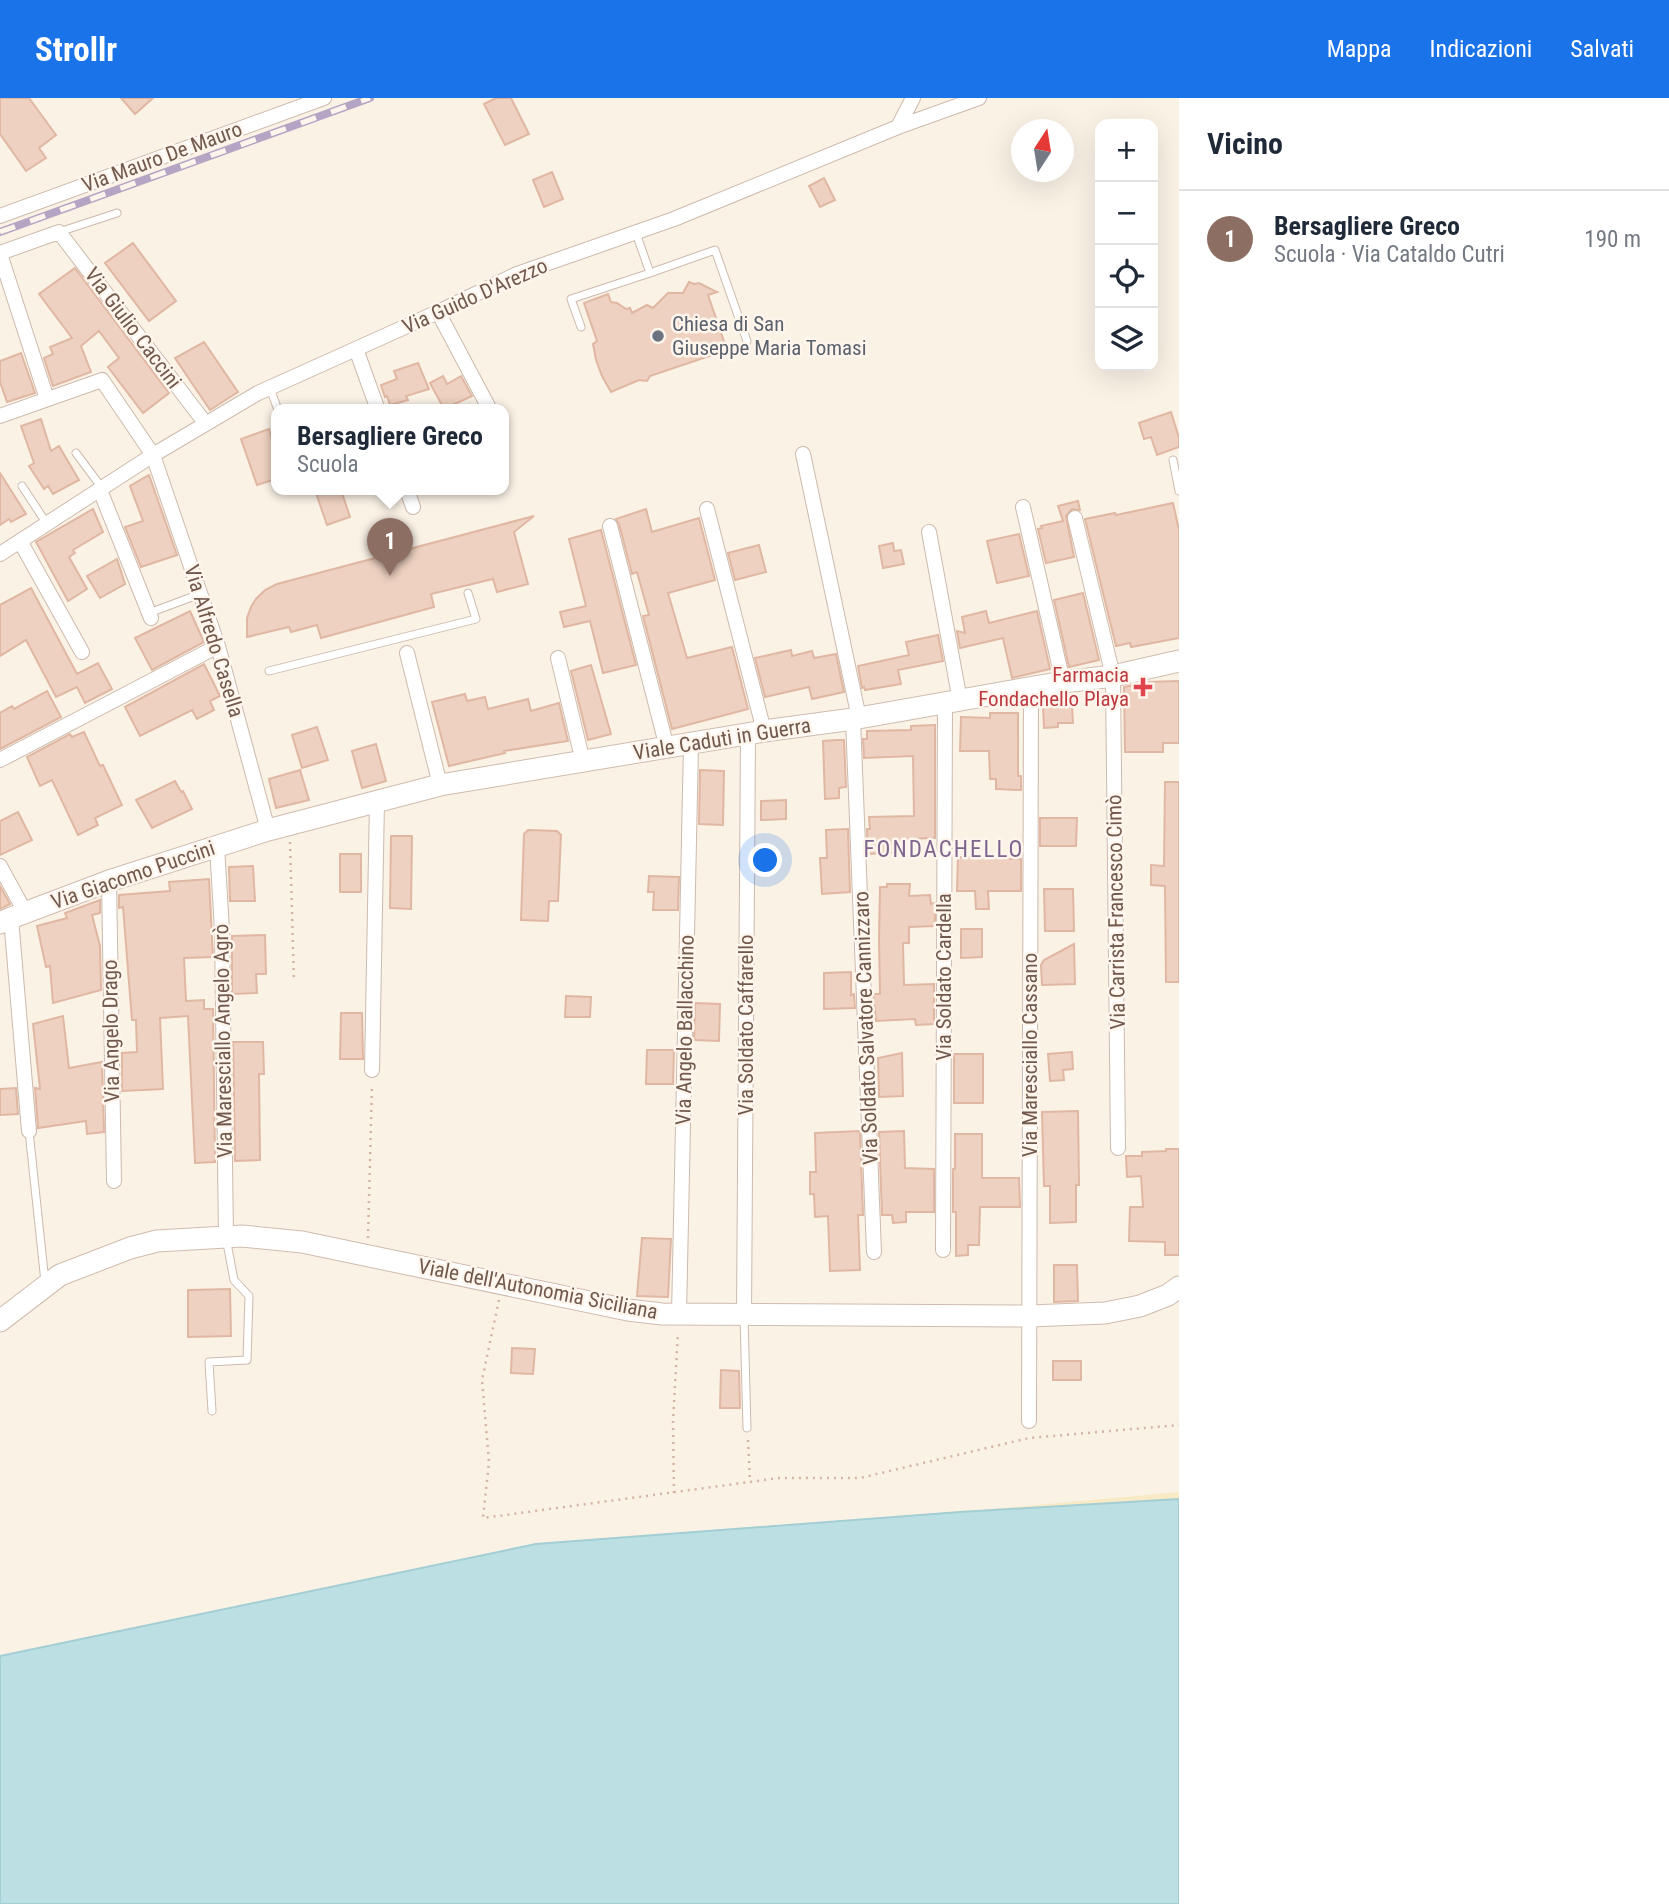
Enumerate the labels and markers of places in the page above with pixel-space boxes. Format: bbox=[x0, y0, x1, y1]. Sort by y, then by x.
place label: Chiesa di San Giuseppe Maria Tomasi bbox=[672, 312, 867, 360]
marker: Chiesa di San Giuseppe Maria Tomasi bbox=[650, 328, 666, 344]
pin: 1 bbox=[367, 518, 413, 576]
place label: Farmacia Fondachello Playa bbox=[978, 663, 1129, 711]
marker: Farmacia Fondachello Playa bbox=[1135, 679, 1151, 695]

